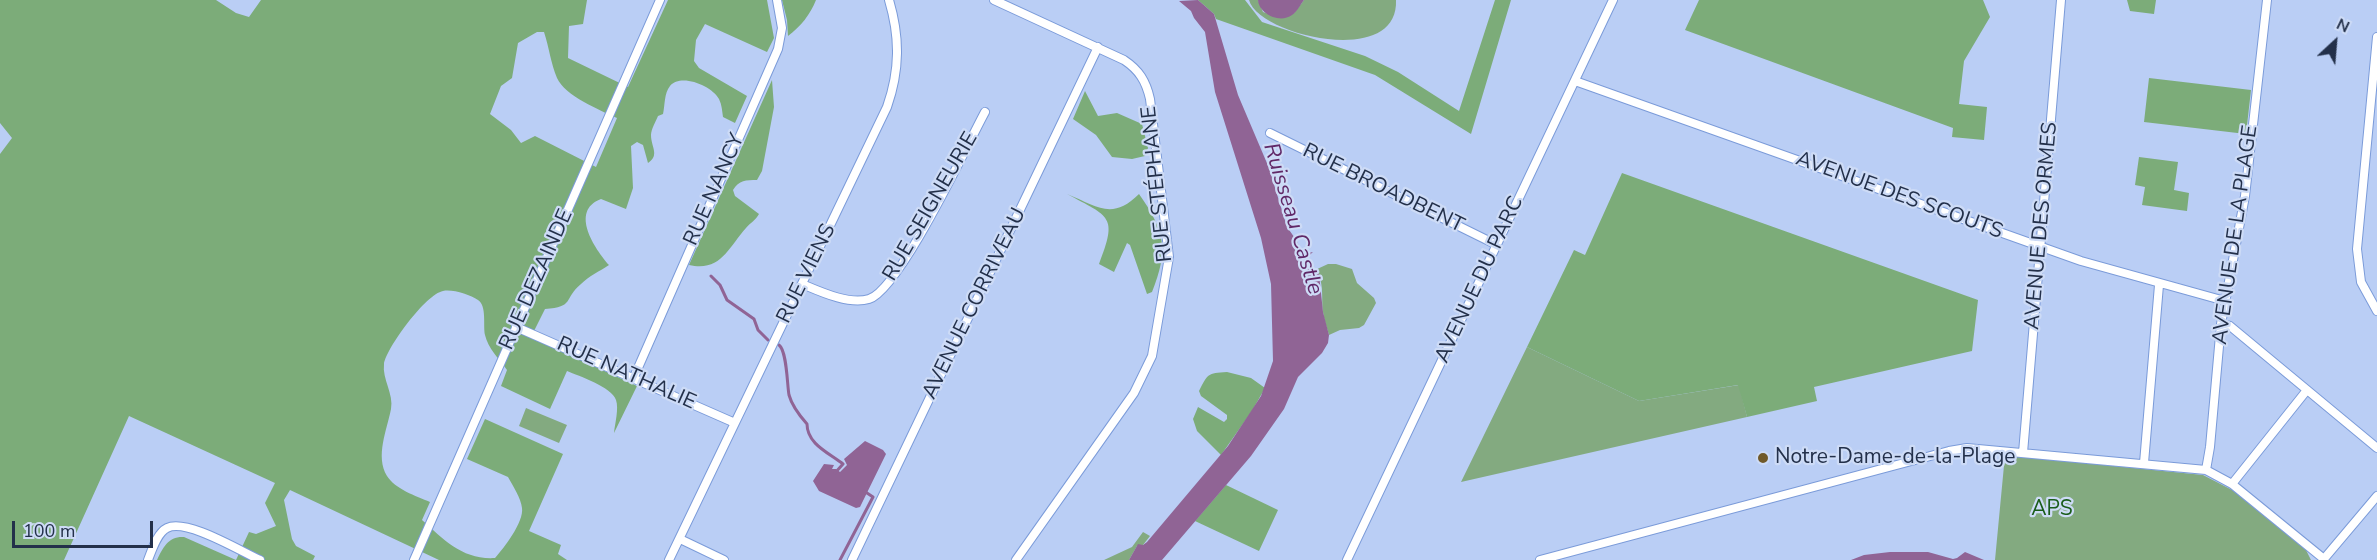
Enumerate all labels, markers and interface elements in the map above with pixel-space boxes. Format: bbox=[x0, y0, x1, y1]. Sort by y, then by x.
north arrow bbox=[2305, 12, 2365, 72]
text: N bbox=[2333, 13, 2353, 38]
street label: RUE STÉPHANE bbox=[1137, 105, 1179, 263]
street label: AVENUE DES ORMES bbox=[2020, 121, 2064, 331]
street label: AVENUE DE LA PLAGE bbox=[2208, 124, 2264, 346]
street label: RUE SEIGNEURIE bbox=[878, 128, 984, 286]
street label: RUE NANCY bbox=[679, 130, 751, 250]
street label: RUE BROADBENT bbox=[1298, 139, 1468, 239]
water label: Ruisseau Castle bbox=[1256, 140, 1328, 298]
street label: AVENUE DES SCOUTS bbox=[1792, 147, 2006, 245]
street label: AVENUE DU PARC bbox=[1430, 193, 1530, 367]
street label: AVENUE CORRIVEAU bbox=[918, 204, 1032, 404]
street label: RUE DEZAINDE bbox=[495, 206, 579, 354]
street label: RUE VIENS bbox=[772, 220, 842, 328]
street label: RUE NATHALIE bbox=[553, 332, 699, 416]
place label: Notre-Dame-de-la-Plage bbox=[1775, 445, 2015, 471]
marker: Notre-Dame-de-la-Plage bbox=[1756, 451, 1770, 465]
park label: APS bbox=[2031, 497, 2073, 523]
scale bar bbox=[15, 509, 156, 547]
text: 100 m bbox=[23, 519, 75, 543]

